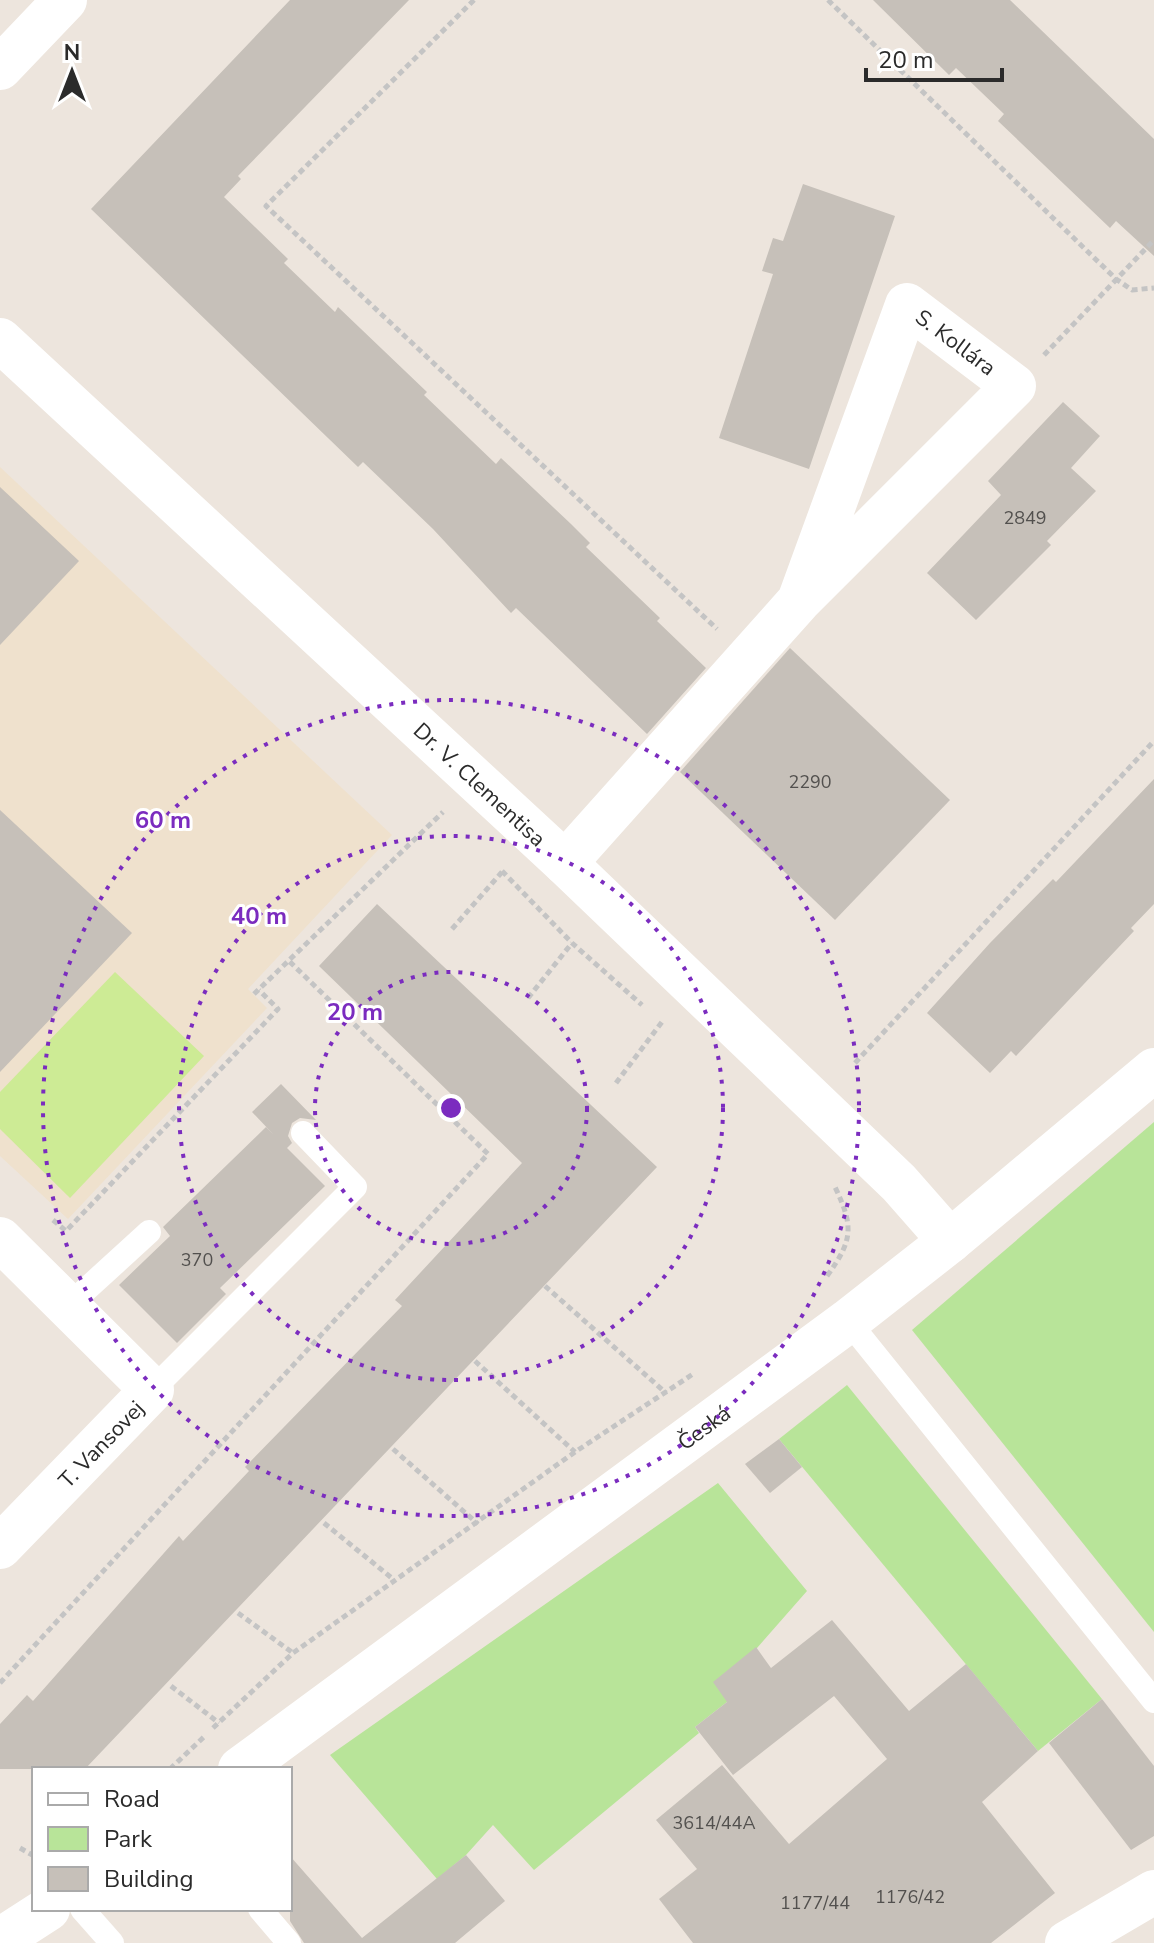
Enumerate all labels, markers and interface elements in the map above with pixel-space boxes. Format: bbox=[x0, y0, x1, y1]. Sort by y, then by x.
north arrow bbox=[32, 32, 112, 112]
scale bar bbox=[866, 32, 1002, 82]
text: N bbox=[64, 38, 80, 68]
text: 20 m bbox=[878, 44, 934, 76]
street label: S. Kollára bbox=[909, 303, 1002, 383]
house number: 2849 bbox=[1003, 506, 1047, 530]
street label: Dr. V. Clementisa bbox=[407, 716, 552, 854]
house number: 2290 bbox=[788, 770, 832, 794]
text: 60 m bbox=[135, 804, 191, 836]
text: 40 m bbox=[231, 900, 287, 932]
text: 20 m bbox=[327, 996, 383, 1028]
centre of rings bbox=[437, 1094, 465, 1122]
house number: 370 bbox=[181, 1248, 213, 1272]
street label: T. Vansovej bbox=[52, 1394, 151, 1495]
street label: Česká bbox=[672, 1399, 737, 1458]
legend bbox=[32, 1767, 292, 1911]
text: Road bbox=[104, 1783, 160, 1815]
house number: 3614/44A bbox=[672, 1811, 756, 1835]
text: Park bbox=[104, 1823, 153, 1855]
text: Building bbox=[104, 1863, 194, 1895]
house number: 1176/42 bbox=[875, 1885, 945, 1909]
house number: 1177/44 bbox=[780, 1891, 850, 1915]

